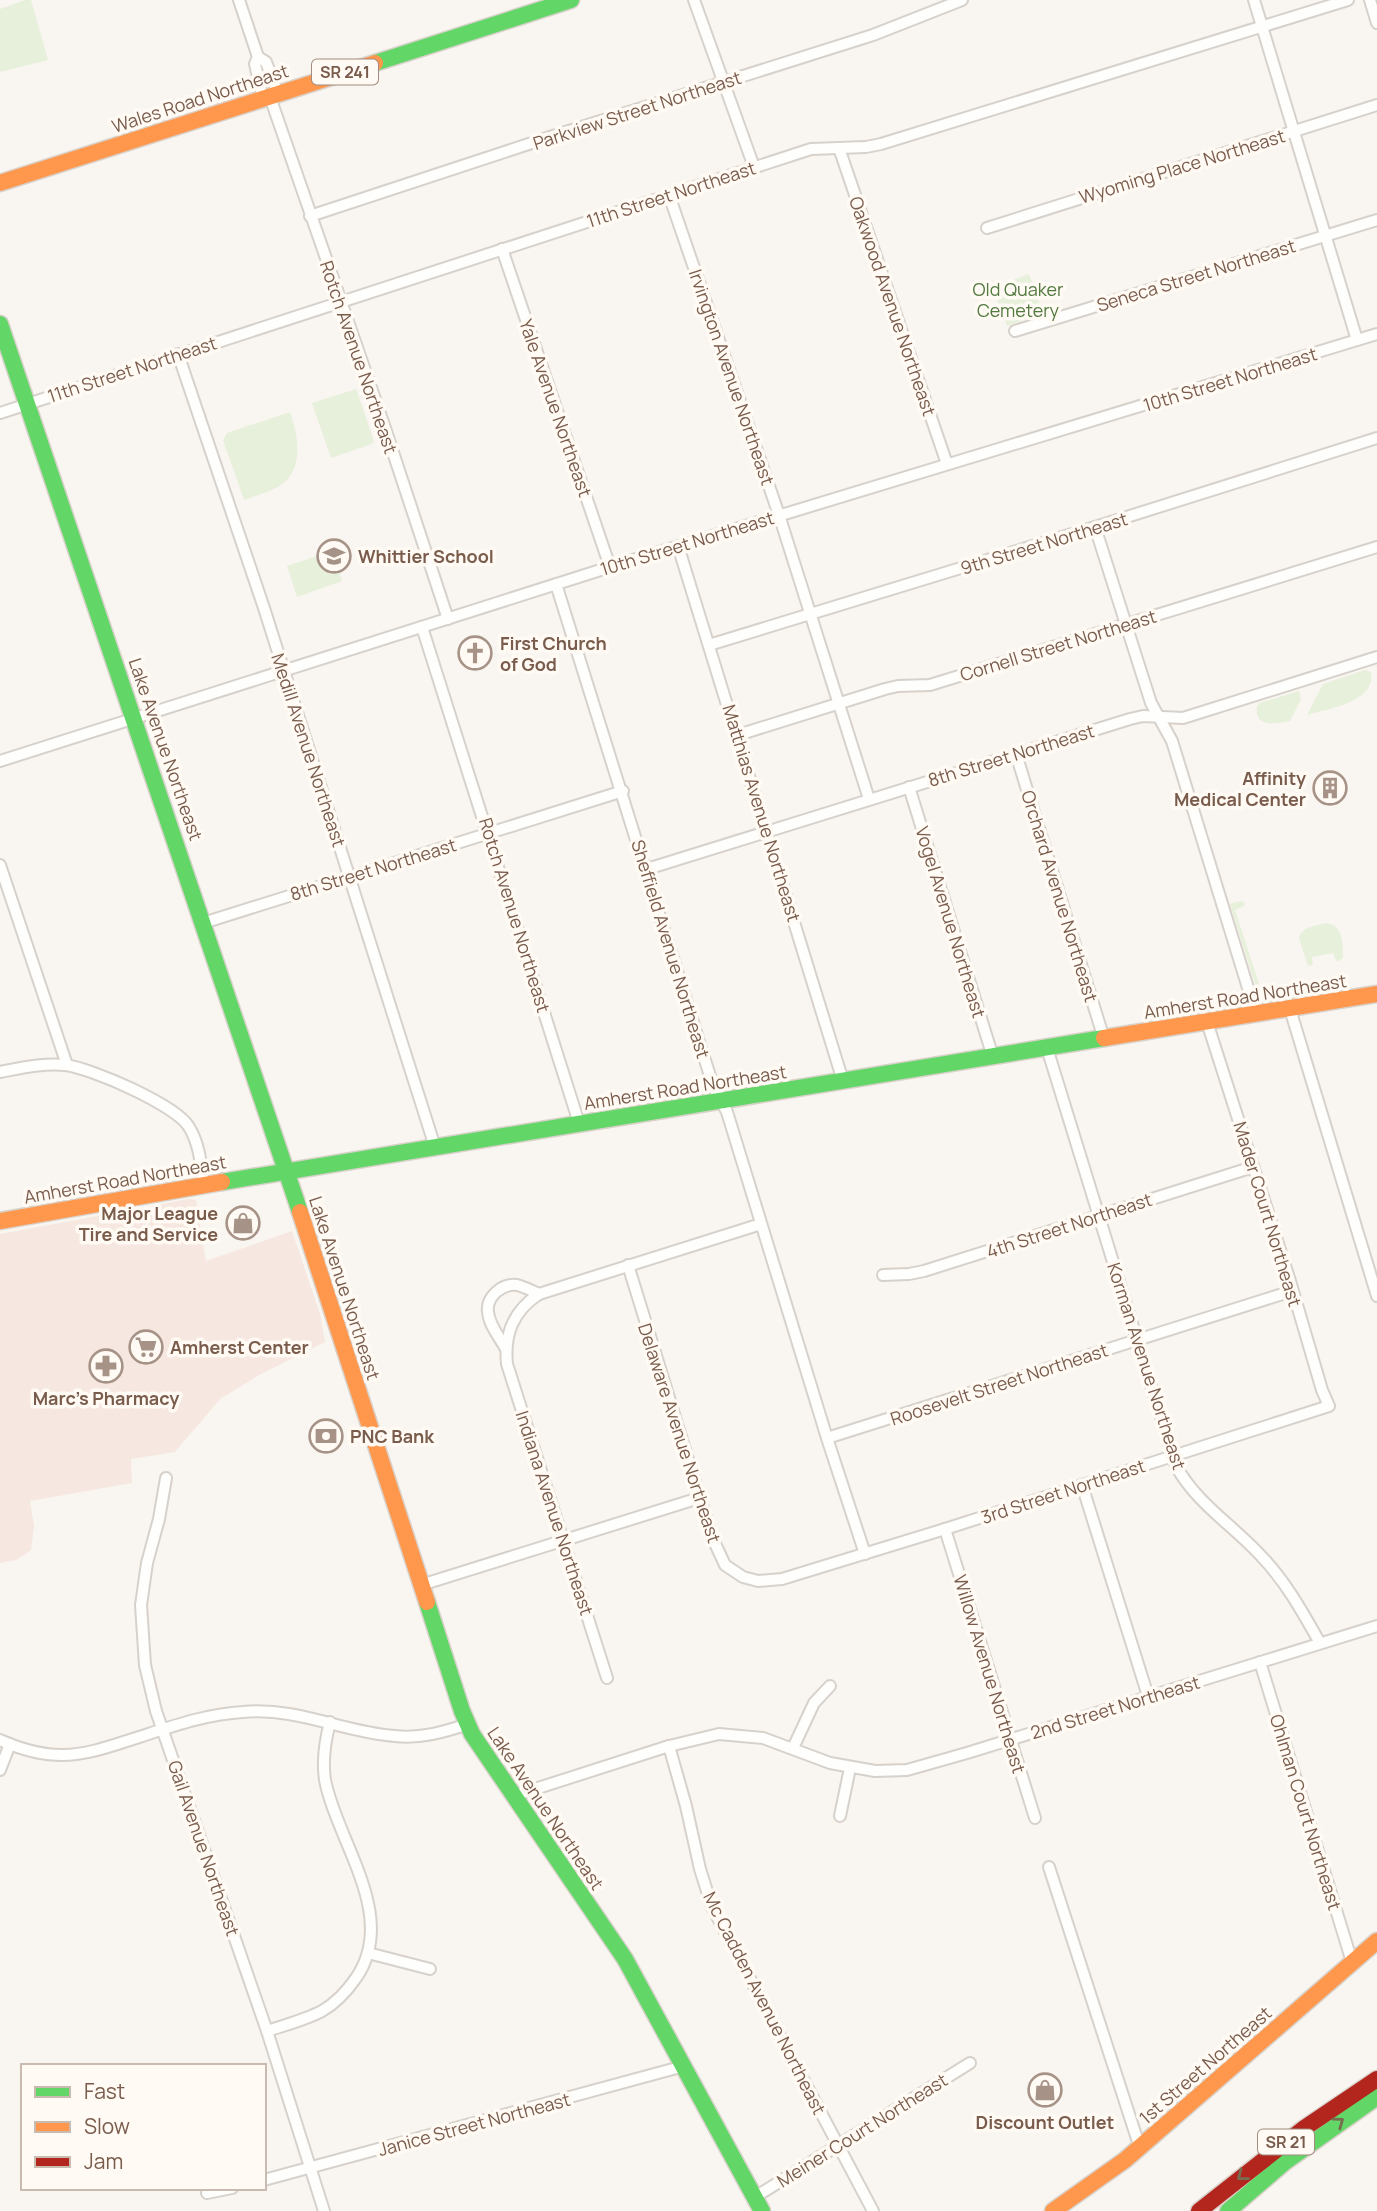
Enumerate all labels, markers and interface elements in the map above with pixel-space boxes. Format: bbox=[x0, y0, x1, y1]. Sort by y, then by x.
street label: Wales Road Northeast bbox=[109, 58, 291, 138]
road number: SR 241 bbox=[312, 60, 378, 85]
street label: Parkview Street Northeast bbox=[530, 65, 744, 155]
street label: Wyoming Place Northeast bbox=[1076, 123, 1288, 209]
street label: 11th Street Northeast bbox=[583, 155, 759, 233]
street label: Oakwood Avenue Northeast bbox=[844, 193, 942, 419]
street label: Seneca Street Northeast bbox=[1094, 233, 1298, 317]
street label: Rotch Avenue Northeast bbox=[315, 257, 403, 457]
street label: Irvington Avenue Northeast bbox=[684, 266, 780, 488]
park label: Old Quaker Cemetery bbox=[973, 277, 1064, 322]
street label: Yale Avenue Northeast bbox=[514, 316, 598, 500]
street label: 11th Street Northeast bbox=[44, 330, 220, 408]
street label: 10th Street Northeast bbox=[1140, 341, 1320, 417]
street label: 10th Street Northeast bbox=[597, 505, 777, 581]
street label: 9th Street Northeast bbox=[958, 506, 1130, 580]
school or university icon: Whittier School bbox=[315, 537, 353, 575]
place label: Whittier School bbox=[358, 544, 494, 568]
street label: Cornell Street Northeast bbox=[957, 604, 1159, 686]
place label: First Church of God bbox=[500, 631, 607, 676]
church icon: First Church of God bbox=[456, 634, 494, 672]
street label: Medill Avenue Northeast bbox=[266, 650, 352, 850]
street label: Lake Avenue Northeast bbox=[123, 654, 209, 844]
street label: Matthias Avenue Northeast bbox=[717, 701, 807, 925]
street label: 8th Street Northeast bbox=[925, 718, 1097, 792]
place label: Affinity Medical Center bbox=[1174, 766, 1306, 811]
building icon: Affinity Medical Center bbox=[1311, 769, 1349, 807]
street label: Orchard Avenue Northeast bbox=[1016, 787, 1104, 1005]
street label: Rotch Avenue Northeast bbox=[474, 815, 556, 1015]
street label: Vogel Avenue Northeast bbox=[910, 823, 992, 1021]
street label: 8th Street Northeast bbox=[287, 832, 459, 906]
street label: Sheffield Avenue Northeast bbox=[626, 837, 716, 1061]
street label: Amherst Road Northeast bbox=[1142, 968, 1348, 1024]
street label: Amherst Road Northeast bbox=[582, 1059, 788, 1115]
street label: Mader Court Northeast bbox=[1228, 1119, 1308, 1309]
street label: Amherst Road Northeast bbox=[22, 1149, 228, 1209]
street label: 4th Street Northeast bbox=[983, 1187, 1155, 1263]
street label: Lake Avenue Northeast bbox=[304, 1193, 386, 1383]
place label: Major League Tire and Service bbox=[79, 1201, 218, 1246]
shop icon: Major League Tire and Service bbox=[224, 1204, 262, 1242]
street label: Korman Avenue Northeast bbox=[1102, 1259, 1192, 1473]
street label: Delaware Avenue Northeast bbox=[633, 1320, 727, 1546]
supermarket icon: Amherst Center bbox=[127, 1328, 165, 1366]
place label: Amherst Center bbox=[170, 1335, 309, 1359]
street label: Roosevelt Street Northeast bbox=[887, 1337, 1111, 1431]
pharmacy icon: Marc's Pharmacy bbox=[87, 1347, 125, 1385]
place label: Marc's Pharmacy bbox=[33, 1386, 179, 1410]
street label: Indiana Avenue Northeast bbox=[511, 1408, 599, 1618]
bank icon: PNC Bank bbox=[307, 1417, 345, 1455]
place label: PNC Bank bbox=[350, 1424, 435, 1448]
street label: 3rd Street Northeast bbox=[978, 1453, 1148, 1529]
street label: Willow Avenue Northeast bbox=[948, 1572, 1032, 1776]
street label: 2nd Street Northeast bbox=[1027, 1670, 1203, 1744]
street label: Ohlman Court Northeast bbox=[1265, 1711, 1347, 1913]
street label: Lake Avenue Northeast bbox=[482, 1722, 610, 1894]
street label: Gail Avenue Northeast bbox=[163, 1757, 245, 1939]
street label: Mc Cadden Avenue Northeast bbox=[698, 1887, 832, 2119]
street label: 1st Street Northeast bbox=[1134, 2001, 1276, 2129]
legend bbox=[21, 2064, 266, 2190]
street label: Meiner Court Northeast bbox=[772, 2068, 952, 2192]
shop icon: Discount Outlet bbox=[1026, 2071, 1064, 2109]
text: Fast bbox=[84, 2077, 125, 2105]
street label: Janice Street Northeast bbox=[375, 2087, 573, 2161]
place label: Discount Outlet bbox=[976, 2110, 1114, 2134]
text: Slow bbox=[84, 2112, 130, 2140]
one-way arrow bbox=[1331, 2118, 1344, 2130]
road number: SR 21 bbox=[1258, 2130, 1314, 2154]
text: Jam bbox=[84, 2147, 123, 2175]
one-way arrow bbox=[1238, 2167, 1250, 2180]

